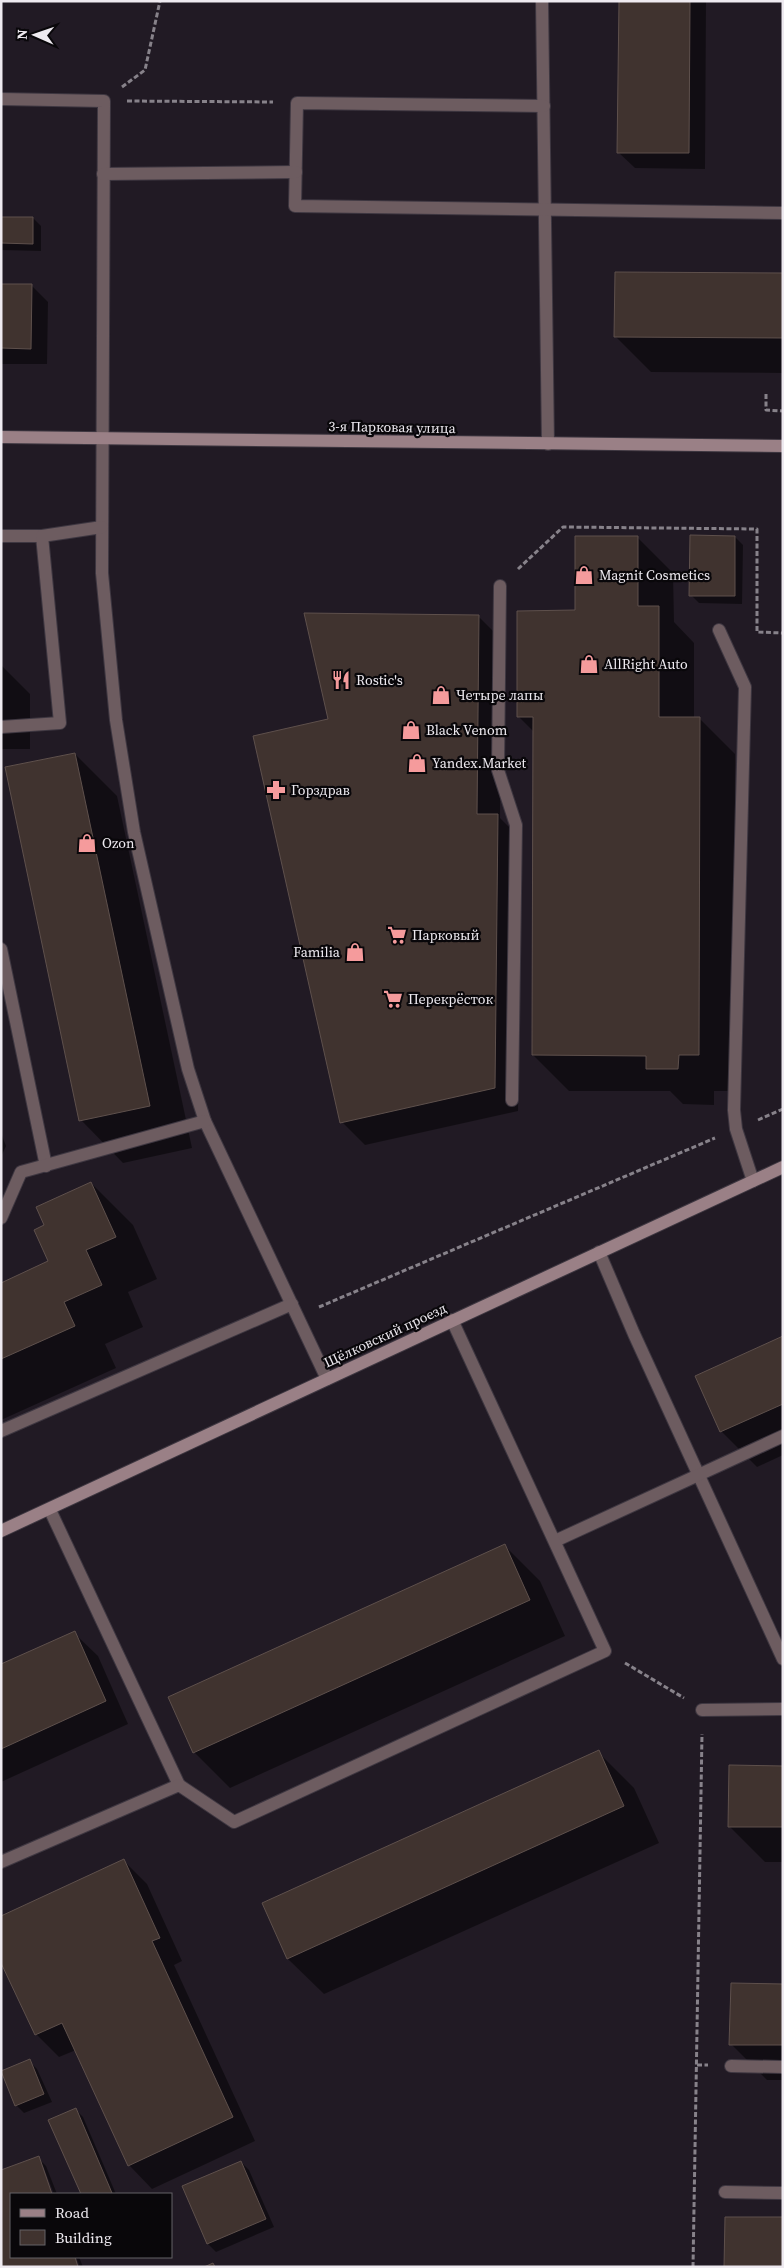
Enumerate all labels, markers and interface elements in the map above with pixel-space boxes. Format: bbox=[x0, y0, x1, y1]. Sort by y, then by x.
north arrow bbox=[10, 10, 60, 60]
text: N bbox=[12, 29, 32, 40]
street label: 3-я Парковая улица bbox=[328, 416, 457, 438]
shop icon: Magnit Cosmetics bbox=[573, 564, 595, 586]
place label: Magnit Cosmetics bbox=[599, 565, 710, 585]
shop icon: AllRight Auto bbox=[578, 653, 600, 675]
place label: AllRight Auto bbox=[604, 654, 688, 674]
restaurant icon: Rostiс's bbox=[330, 669, 352, 691]
place label: Rostiс's bbox=[356, 670, 403, 690]
shop icon: Четыре лапы bbox=[430, 684, 452, 706]
place label: Четыре лапы bbox=[456, 685, 543, 705]
shop icon: Black Venom bbox=[400, 719, 422, 741]
place label: Black Venom bbox=[426, 720, 508, 740]
shop icon: Yandex.Market bbox=[406, 752, 428, 774]
place label: Yandex.Market bbox=[432, 753, 527, 773]
pharmacy icon: Горздрав bbox=[265, 779, 287, 801]
place label: Горздрав bbox=[291, 780, 350, 800]
shop icon: Ozon bbox=[76, 832, 98, 854]
place label: Ozon bbox=[102, 833, 135, 853]
supermarket icon: Парковый bbox=[386, 924, 408, 946]
place label: Парковый bbox=[412, 925, 480, 945]
shop icon: Familia bbox=[344, 941, 366, 963]
place label: Familia bbox=[293, 942, 341, 962]
supermarket icon: Перекрёсток bbox=[382, 988, 404, 1010]
place label: Перекрёсток bbox=[408, 989, 494, 1009]
street label: Щёлковский проезд bbox=[320, 1298, 450, 1372]
legend bbox=[10, 2193, 172, 2258]
text: Road bbox=[55, 2202, 89, 2223]
text: Building bbox=[55, 2227, 112, 2248]

